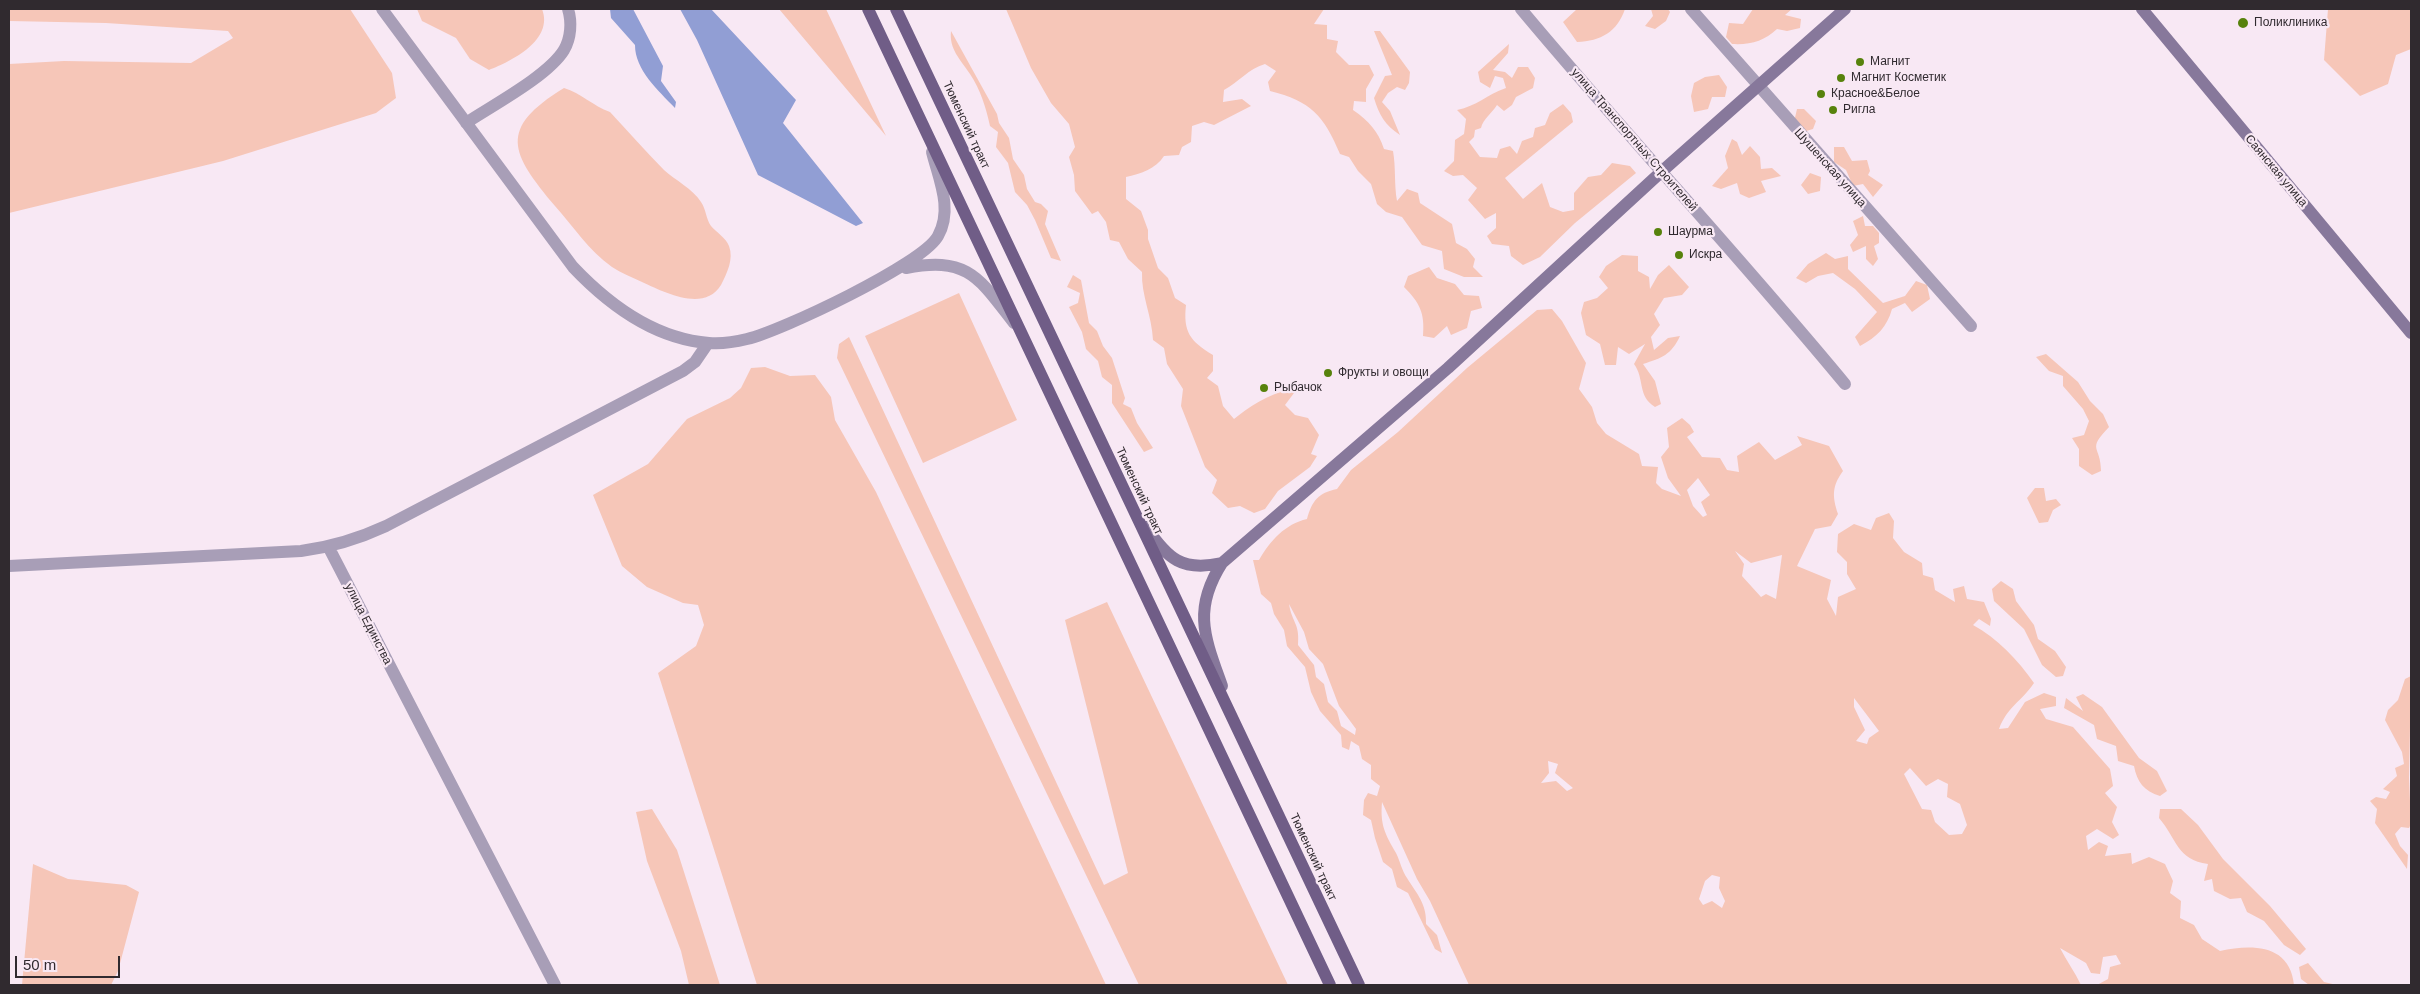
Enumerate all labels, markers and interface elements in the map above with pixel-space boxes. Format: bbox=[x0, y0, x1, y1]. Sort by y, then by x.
marker: Поликлиника bbox=[2236, 16, 2250, 30]
place label: Поликлиника bbox=[2254, 16, 2327, 30]
place label: Магнит bbox=[1870, 55, 1910, 69]
marker: Магнит bbox=[1854, 56, 1866, 68]
street label: улица Транспортных Строителей bbox=[1568, 66, 1700, 214]
place label: Магнит Косметик bbox=[1851, 71, 1946, 85]
marker: Магнит Косметик bbox=[1835, 72, 1847, 84]
street label: Тюменский тракт bbox=[939, 79, 993, 171]
place label: Красное&Белое bbox=[1831, 87, 1920, 101]
marker: Красное&Белое bbox=[1815, 88, 1827, 100]
place label: Ригла bbox=[1843, 103, 1875, 117]
marker: Ригла bbox=[1827, 104, 1839, 116]
street label: Шушенская улица bbox=[1791, 126, 1869, 210]
street label: Саянская улица bbox=[2242, 132, 2310, 210]
place label: Шаурма bbox=[1668, 225, 1713, 239]
marker: Шаурма bbox=[1652, 226, 1664, 238]
place label: Искра bbox=[1689, 248, 1722, 262]
marker: Искра bbox=[1673, 249, 1685, 261]
place label: Фрукты и овощи bbox=[1338, 366, 1429, 380]
marker: Фрукты и овощи bbox=[1322, 367, 1334, 379]
place label: Рыбачок bbox=[1274, 381, 1322, 395]
marker: Рыбачок bbox=[1258, 382, 1270, 394]
street label: Тюменский тракт bbox=[1112, 445, 1166, 537]
street label: улица Единства bbox=[341, 581, 395, 667]
street label: Тюменский тракт bbox=[1286, 811, 1340, 903]
scale bar bbox=[18, 946, 122, 978]
text: 50 m bbox=[23, 956, 56, 973]

